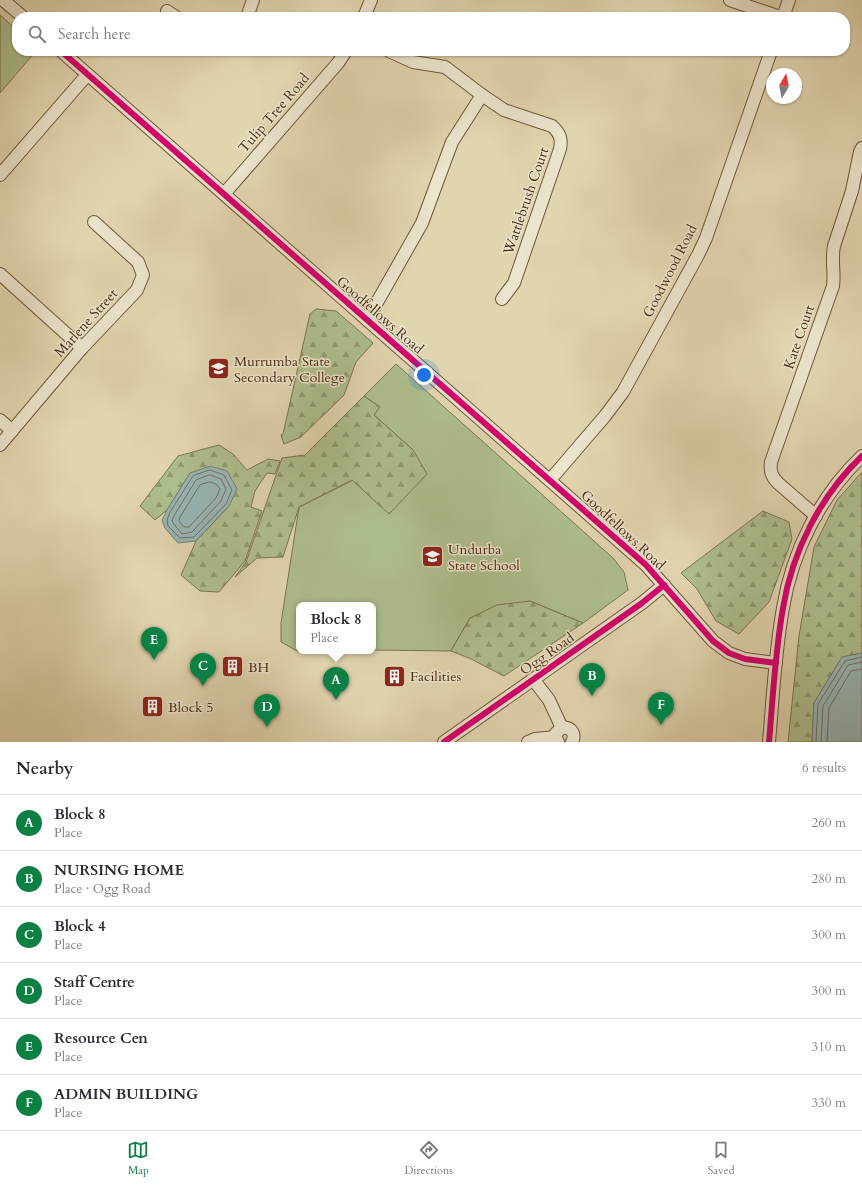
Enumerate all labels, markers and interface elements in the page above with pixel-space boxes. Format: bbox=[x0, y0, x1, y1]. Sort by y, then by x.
search box bbox=[12, 12, 850, 56]
icon: search bbox=[26, 23, 48, 45]
text: Search here bbox=[58, 24, 131, 44]
north arrow bbox=[766, 68, 802, 104]
street label: Tulip Tree Road bbox=[234, 69, 314, 157]
street label: Wattlebrush Court bbox=[498, 144, 553, 258]
street label: Goodwood Road bbox=[638, 221, 702, 321]
street label: Goodfellows Road bbox=[332, 272, 428, 358]
street label: Marlene Street bbox=[50, 284, 122, 361]
street label: Kate Court bbox=[779, 302, 819, 372]
place label: Murrumba State Secondary College bbox=[234, 352, 345, 387]
school or university icon: Murrumba State Secondary College bbox=[205, 356, 231, 382]
your location bbox=[414, 365, 434, 385]
street label: Goodfellows Road bbox=[577, 486, 670, 575]
place label: Undurba State School bbox=[448, 540, 520, 575]
school or university icon: Undurba State School bbox=[419, 544, 445, 570]
popup bbox=[296, 602, 376, 654]
text: Block 8 bbox=[310, 609, 362, 629]
pin: E bbox=[141, 627, 167, 660]
street label: Ogg Road bbox=[516, 628, 578, 680]
text: Place bbox=[310, 629, 339, 647]
pin: C bbox=[190, 653, 216, 686]
building icon: BH bbox=[220, 654, 246, 680]
place label: BH bbox=[248, 658, 270, 677]
building icon: Facilities bbox=[381, 663, 407, 689]
pin: B bbox=[579, 663, 605, 696]
pin: A bbox=[323, 667, 349, 700]
place label: Facilities bbox=[410, 667, 462, 686]
pin: F bbox=[648, 692, 674, 725]
building icon: Block 5 bbox=[139, 694, 165, 720]
pin: D bbox=[254, 694, 280, 727]
place label: Block 5 bbox=[168, 698, 213, 717]
text: Nearby bbox=[16, 757, 73, 780]
text: 6 results bbox=[802, 759, 846, 777]
text: Block 8 bbox=[54, 804, 106, 824]
text: A bbox=[24, 814, 34, 832]
text: 260 m bbox=[812, 814, 846, 832]
text: Place bbox=[54, 824, 82, 842]
text: NURSING HOME bbox=[54, 860, 184, 880]
text: B bbox=[24, 870, 34, 888]
text: 280 m bbox=[812, 870, 846, 888]
text: Place · Ogg Road bbox=[54, 880, 151, 898]
text: Block 4 bbox=[54, 916, 106, 936]
text: C bbox=[24, 926, 34, 944]
text: 300 m bbox=[812, 926, 846, 944]
text: Place bbox=[54, 936, 82, 954]
text: Staff Centre bbox=[54, 972, 135, 992]
text: D bbox=[23, 982, 35, 1000]
text: 300 m bbox=[812, 982, 846, 1000]
text: Place bbox=[54, 992, 82, 1010]
text: Resource Cen bbox=[54, 1028, 148, 1048]
text: E bbox=[25, 1038, 33, 1056]
text: 310 m bbox=[812, 1038, 846, 1056]
text: Place bbox=[54, 1048, 82, 1066]
text: ADMIN BUILDING bbox=[54, 1084, 198, 1104]
text: F bbox=[25, 1094, 33, 1112]
text: 330 m bbox=[812, 1094, 846, 1112]
text: Place bbox=[54, 1104, 82, 1122]
tab: Map bbox=[127, 1139, 149, 1178]
tab: Directions bbox=[404, 1139, 453, 1178]
tab: Saved bbox=[708, 1139, 735, 1178]

